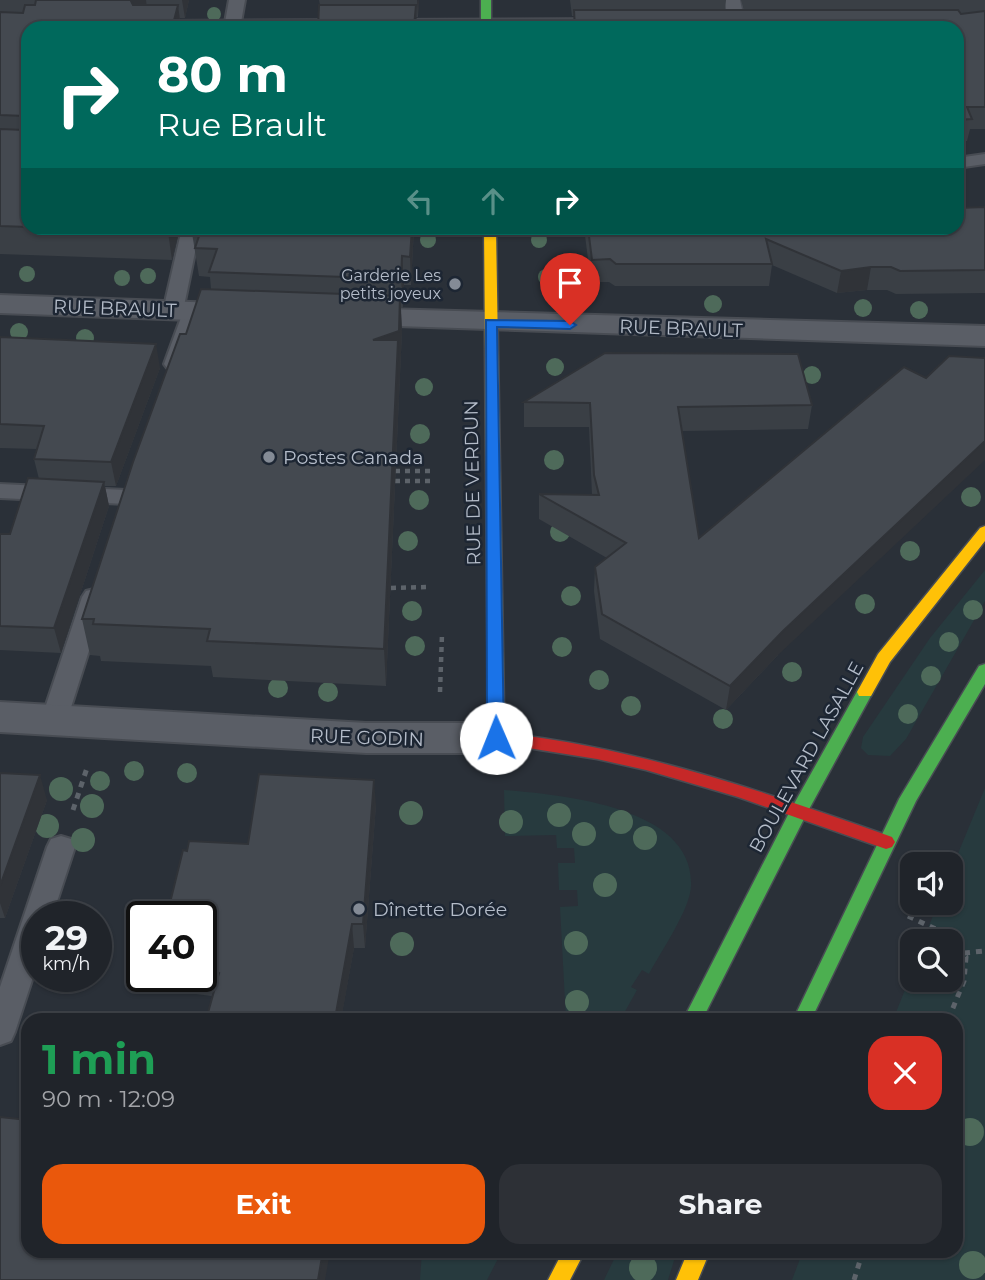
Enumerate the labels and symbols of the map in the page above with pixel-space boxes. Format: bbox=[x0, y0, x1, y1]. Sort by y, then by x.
pin bbox=[540, 253, 600, 325]
place label: Garderie Les petits joyeux bbox=[340, 266, 441, 303]
marker: Garderie Les petits joyeux bbox=[447, 276, 463, 292]
street label: RUE BRAULT bbox=[53, 295, 177, 322]
street label: RUE BRAULT bbox=[619, 315, 743, 342]
street label: RUE DE VERDUN bbox=[460, 400, 485, 566]
place label: Postes Canada bbox=[283, 446, 423, 469]
marker: Postes Canada bbox=[261, 449, 277, 465]
street label: BOULEVARD LASALLE bbox=[744, 658, 869, 857]
position arrow bbox=[459, 701, 533, 775]
street label: RUE GODIN bbox=[310, 724, 424, 751]
place label: Dînette Dorée bbox=[373, 898, 507, 921]
speed limit sign: 40 bbox=[126, 901, 217, 992]
marker: Dînette Dorée bbox=[351, 901, 367, 917]

